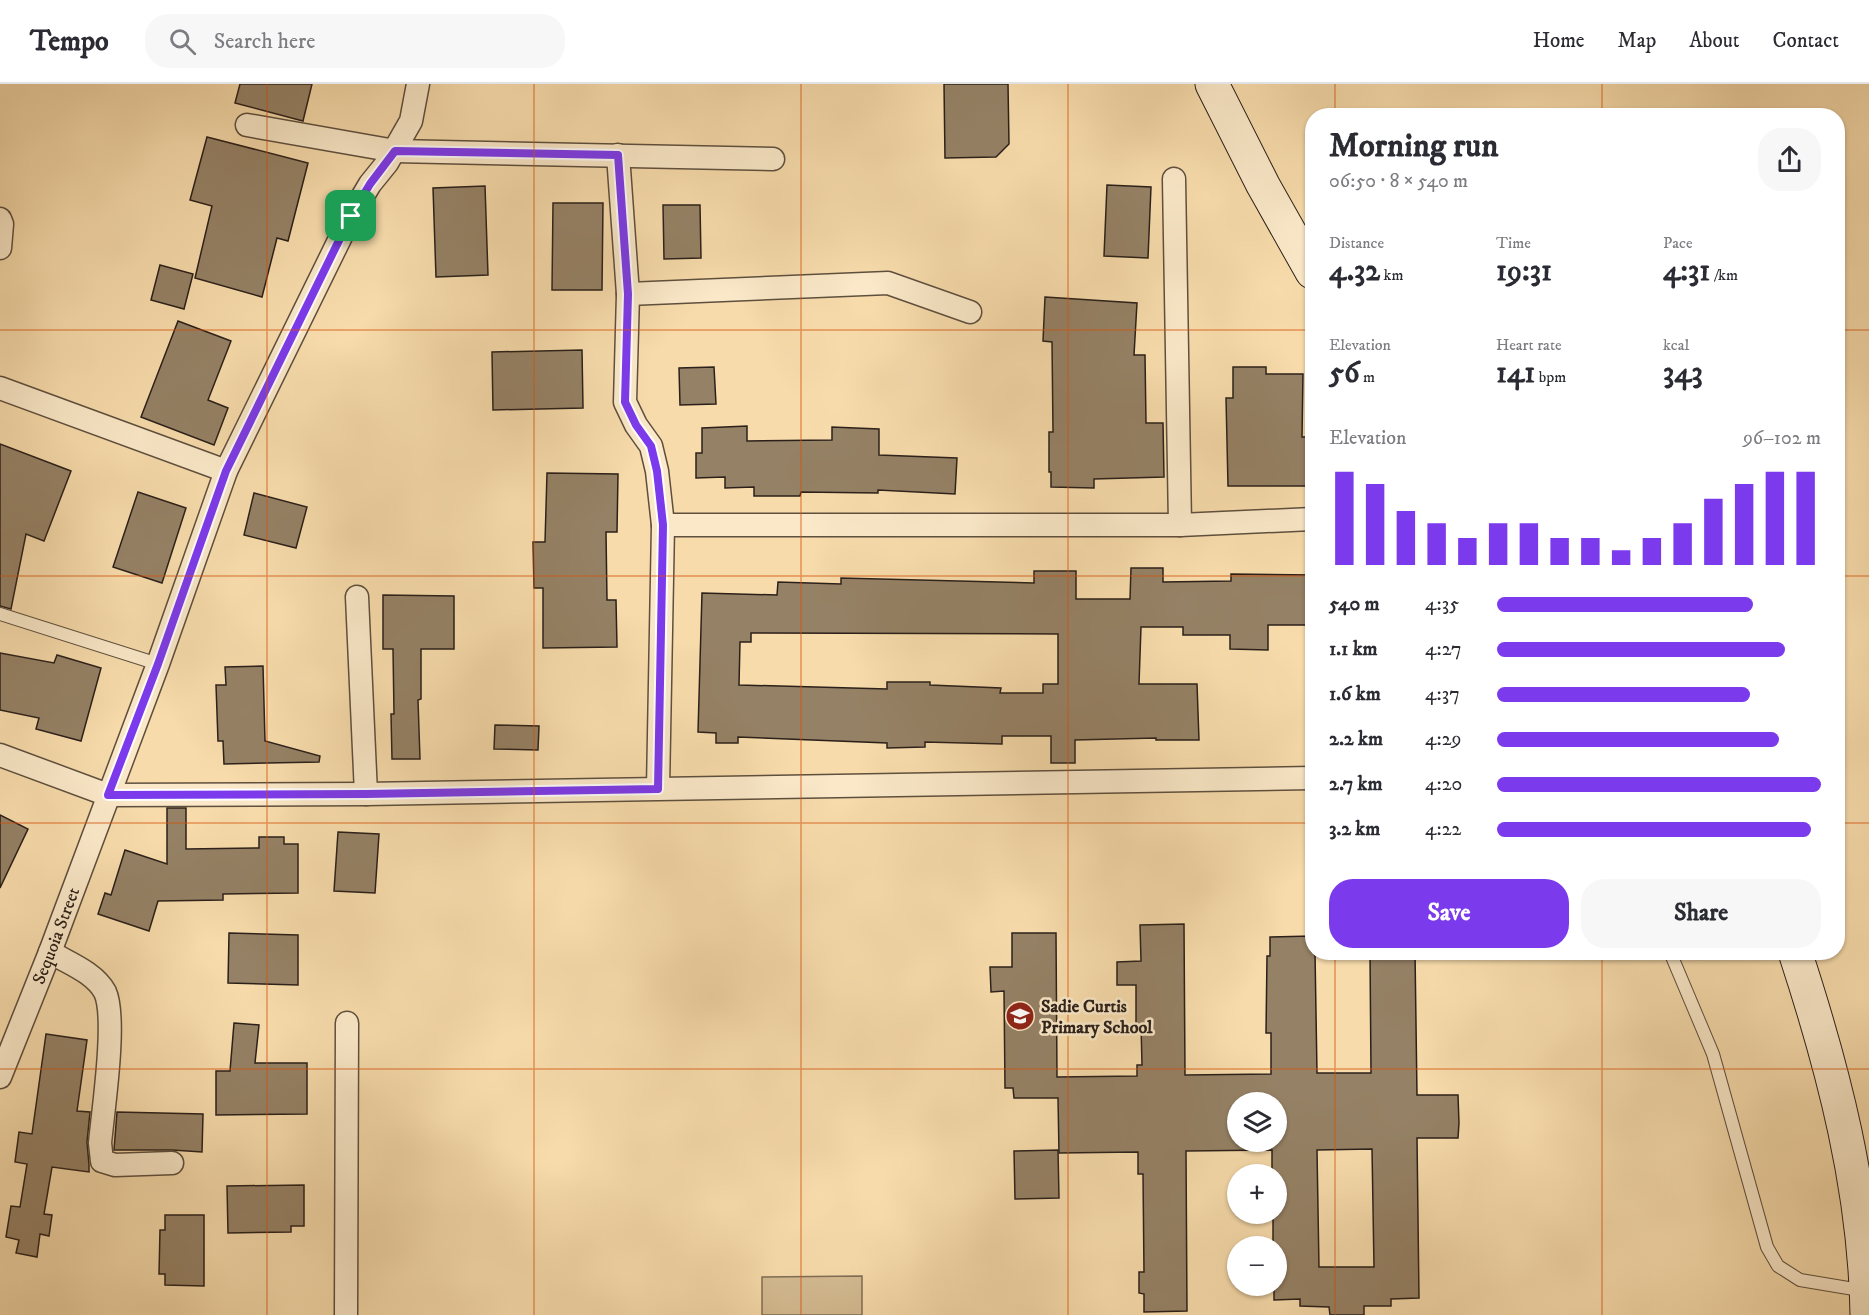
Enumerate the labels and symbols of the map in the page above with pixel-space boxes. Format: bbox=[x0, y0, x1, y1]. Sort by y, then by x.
pin bbox=[325, 190, 376, 241]
street label: Sequoia Street bbox=[28, 884, 85, 988]
place label: Sadie Curtis Primary School bbox=[1041, 996, 1153, 1039]
school or university icon: Sadie Curtis Primary School bbox=[1004, 1000, 1036, 1032]

